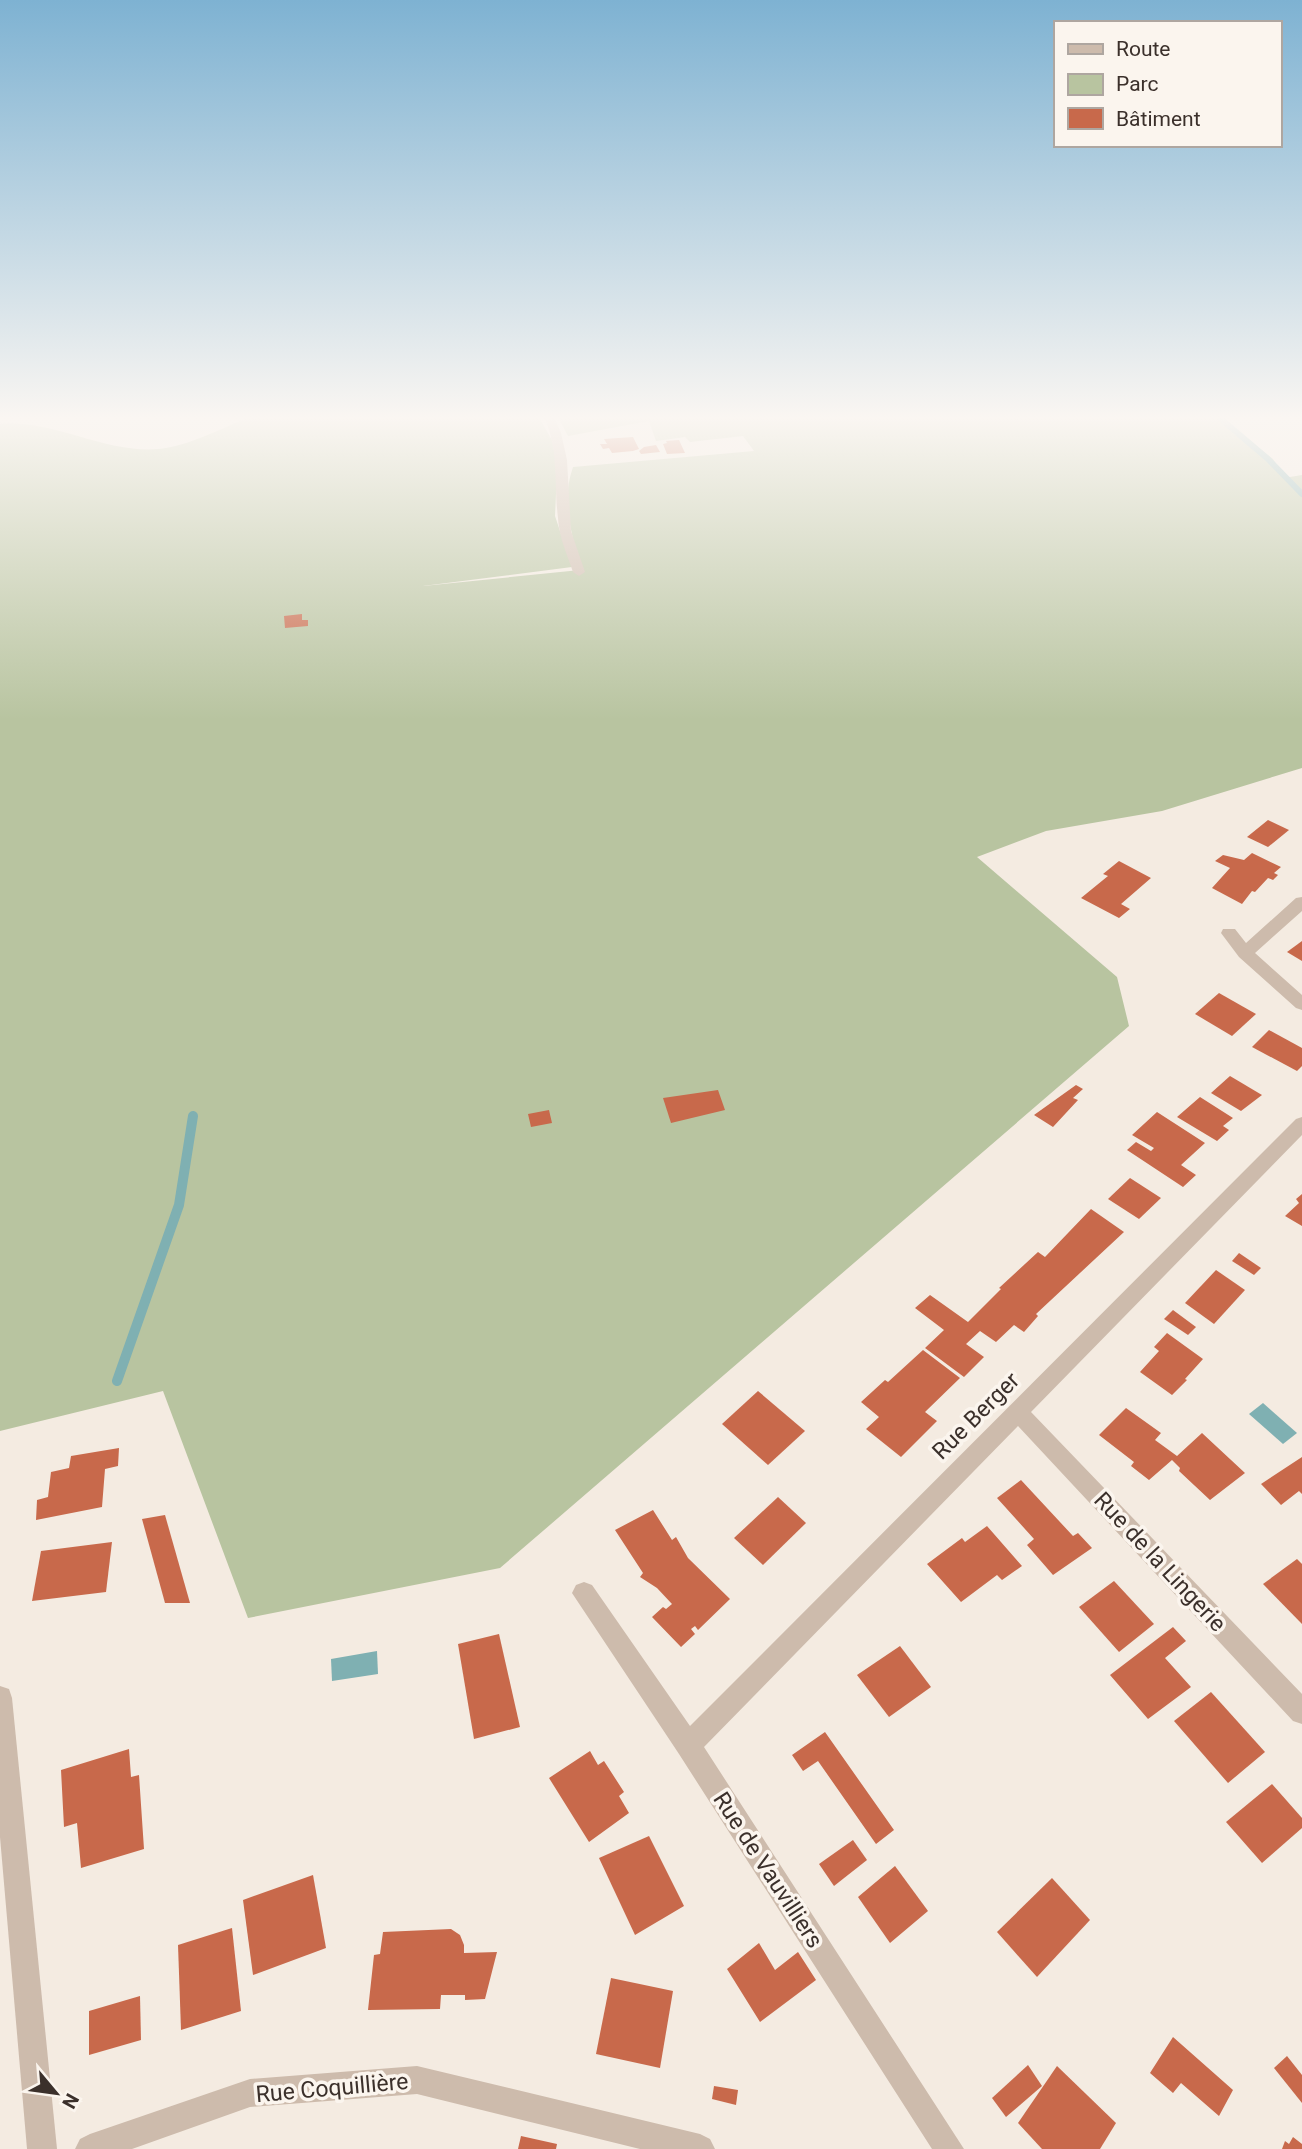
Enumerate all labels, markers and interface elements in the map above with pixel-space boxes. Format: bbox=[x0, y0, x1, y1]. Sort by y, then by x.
legend bbox=[1054, 21, 1281, 147]
text: Route bbox=[1116, 37, 1171, 61]
text: Parc bbox=[1116, 72, 1158, 96]
text: Bâtiment bbox=[1116, 107, 1201, 131]
street label: Rue Berger bbox=[927, 1367, 1025, 1465]
street label: Rue de la Lingerie bbox=[1088, 1487, 1232, 1637]
street label: Rue de Vauvilliers bbox=[708, 1787, 828, 1953]
north arrow bbox=[21, 2058, 91, 2128]
street label: Rue Coquillière bbox=[255, 2068, 409, 2108]
text: N bbox=[57, 2090, 84, 2112]

